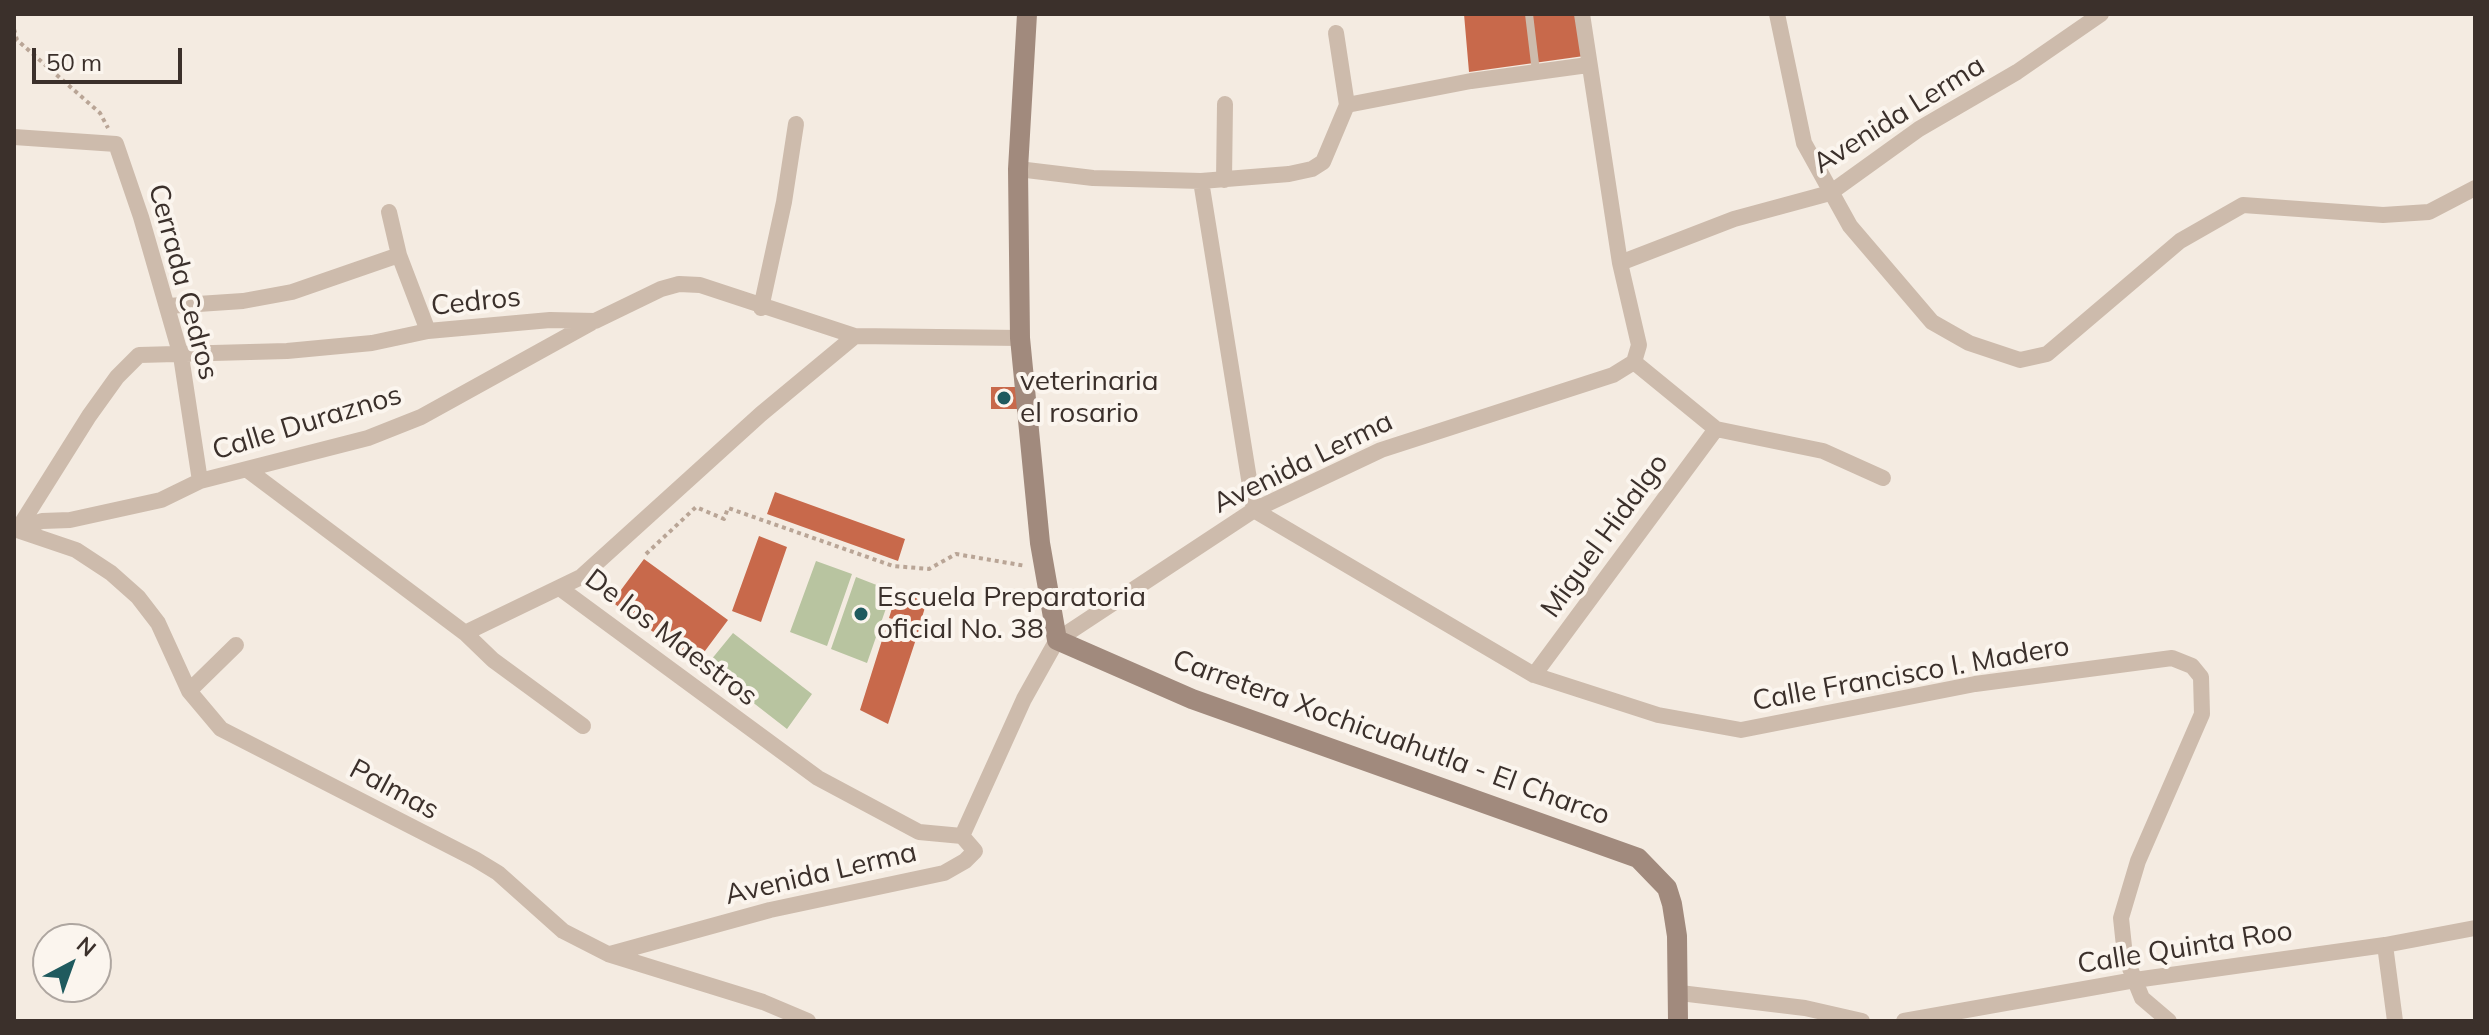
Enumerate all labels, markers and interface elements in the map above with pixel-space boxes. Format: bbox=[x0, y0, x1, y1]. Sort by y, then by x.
scale bar bbox=[36, 32, 186, 82]
text: 50 m bbox=[46, 47, 102, 77]
street label: Avenida Lerma bbox=[1807, 49, 1991, 181]
street label: Cerrada Cedros bbox=[141, 180, 225, 384]
street label: Cedros bbox=[429, 281, 523, 323]
place label: veterinaria el rosario bbox=[1020, 365, 1158, 431]
street label: Calle Duraznos bbox=[208, 378, 406, 468]
marker: veterinaria el rosario bbox=[995, 389, 1013, 407]
street label: Avenida Lerma bbox=[1208, 405, 1398, 521]
street label: Miguel Hidalgo bbox=[1534, 448, 1676, 624]
street label: De los Maestros bbox=[578, 562, 764, 714]
place label: Escuela Preparatoria oficial No. 38 bbox=[877, 581, 1146, 647]
marker: Escuela Preparatoria oficial No. 38 bbox=[852, 605, 870, 623]
street label: Calle Francisco I. Madero bbox=[1750, 630, 2072, 718]
street label: Carretera Xochicuahutla - El Charco bbox=[1168, 643, 1614, 833]
street label: Palmas bbox=[344, 753, 444, 827]
street label: Avenida Lerma bbox=[722, 836, 920, 912]
street label: Calle Quinta Roo bbox=[2075, 914, 2295, 982]
north arrow bbox=[32, 923, 112, 1003]
text: N bbox=[71, 930, 102, 962]

